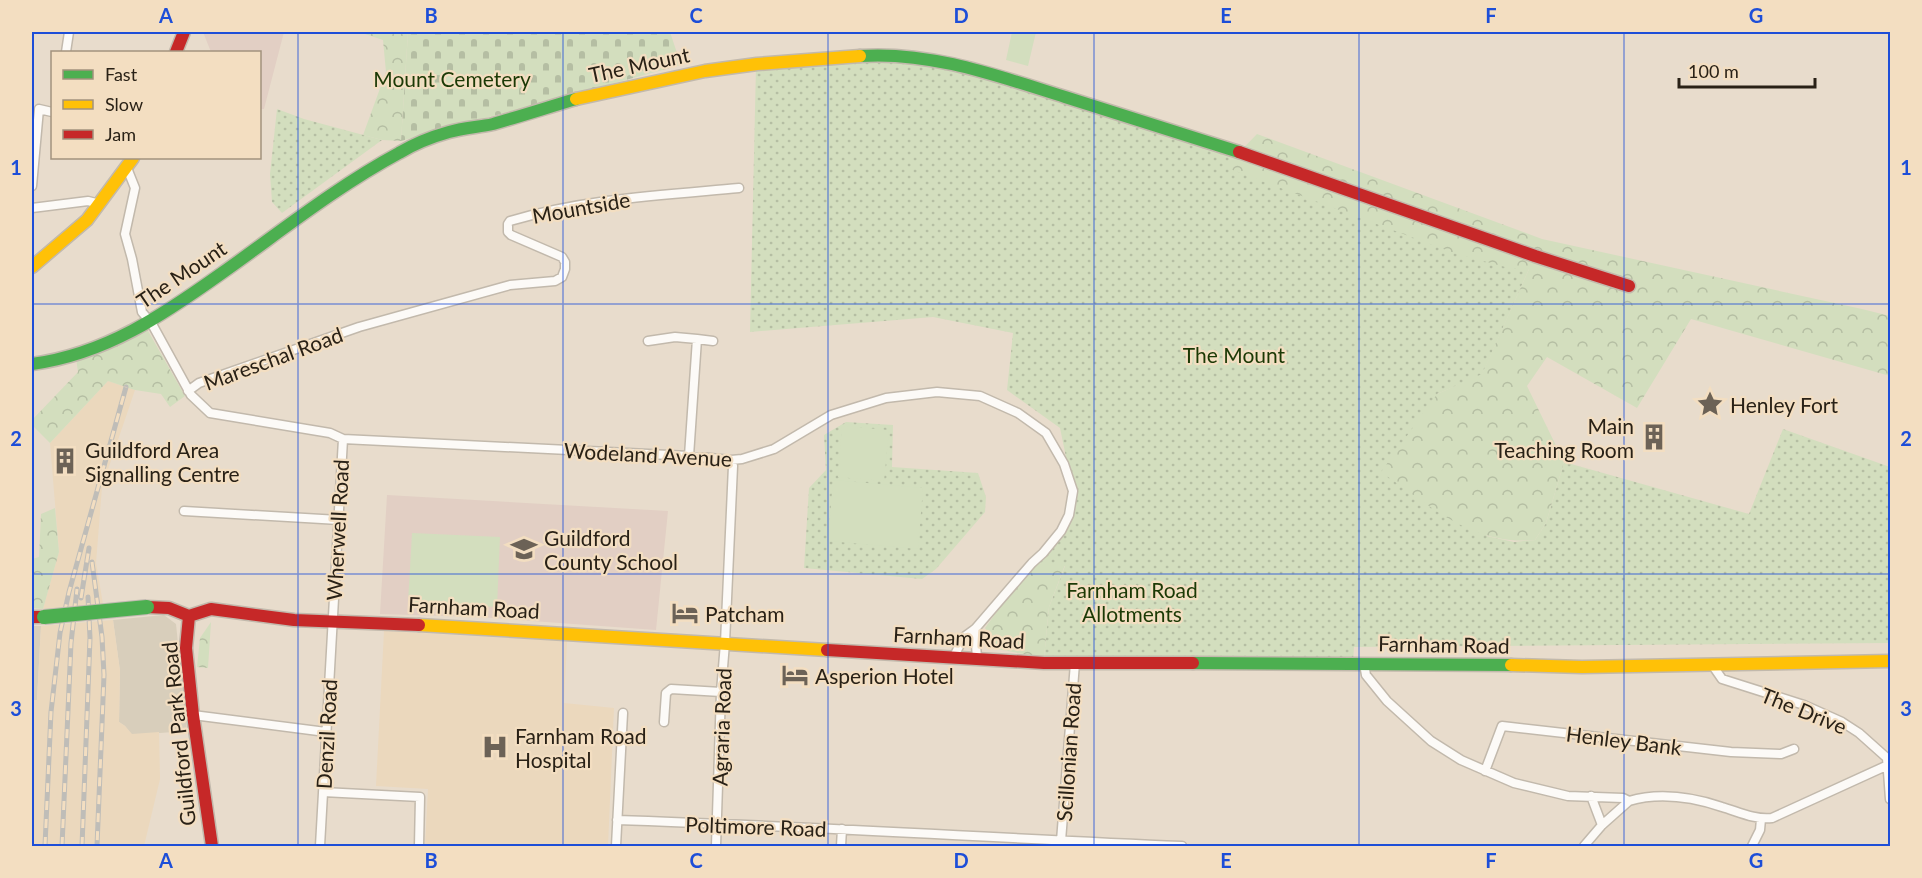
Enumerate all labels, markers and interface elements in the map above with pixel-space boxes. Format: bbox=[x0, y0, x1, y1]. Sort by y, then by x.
text: A bbox=[158, 3, 173, 27]
text: B bbox=[424, 3, 438, 27]
text: C bbox=[689, 3, 703, 27]
text: D bbox=[953, 3, 969, 27]
text: E bbox=[1220, 3, 1232, 27]
text: F bbox=[1485, 3, 1497, 27]
text: G bbox=[1749, 3, 1763, 27]
street label: The Mount bbox=[586, 41, 692, 87]
legend bbox=[51, 51, 261, 159]
scale bar bbox=[1679, 51, 1816, 89]
text: 100 m bbox=[1688, 60, 1739, 82]
text: Fast bbox=[105, 63, 138, 85]
park label: Mount Cemetery bbox=[373, 66, 531, 91]
text: Slow bbox=[105, 93, 143, 115]
text: Jam bbox=[105, 123, 136, 145]
text: 1 bbox=[10, 155, 22, 179]
text: 1 bbox=[1900, 155, 1912, 179]
street label: Mountside bbox=[530, 186, 632, 228]
street label: The Mount bbox=[132, 235, 231, 313]
street label: Mareschal Road bbox=[200, 321, 346, 395]
park label: The Mount bbox=[1183, 342, 1286, 367]
place icon: Henley Fort bbox=[1695, 389, 1725, 419]
place label: Henley Fort bbox=[1730, 392, 1838, 417]
place label: Main Teaching Room bbox=[1494, 413, 1634, 462]
building icon: Main Teaching Room bbox=[1639, 422, 1669, 452]
text: 2 bbox=[10, 426, 22, 450]
text: 2 bbox=[1900, 426, 1912, 450]
place label: Guildford Area Signalling Centre bbox=[85, 437, 240, 486]
street label: Wodeland Avenue bbox=[563, 437, 733, 471]
building icon: Guildford Area Signalling Centre bbox=[50, 446, 80, 476]
street label: Wherwell Road bbox=[321, 459, 353, 601]
place label: Guildford County School bbox=[544, 525, 678, 574]
school or university icon: Guildford County School bbox=[509, 534, 539, 564]
park label: Farnham Road Allotments bbox=[1066, 577, 1198, 626]
street label: Farnham Road bbox=[408, 591, 540, 623]
hotel icon: Patcham bbox=[670, 598, 700, 628]
place label: Patcham bbox=[705, 601, 785, 626]
street label: Farnham Road bbox=[893, 621, 1025, 653]
street label: Farnham Road bbox=[1378, 630, 1510, 658]
street label: Guildford Park Road bbox=[156, 641, 200, 827]
hotel icon: Asperion Hotel bbox=[780, 660, 810, 690]
place label: Asperion Hotel bbox=[815, 663, 954, 688]
street label: Agraria Road bbox=[706, 668, 736, 786]
street label: Denzil Road bbox=[311, 678, 341, 790]
street label: The Drive bbox=[1757, 681, 1851, 739]
street label: Scillonian Road bbox=[1051, 682, 1085, 822]
text: 3 bbox=[10, 696, 22, 720]
text: 3 bbox=[1900, 696, 1912, 720]
street label: Henley Bank bbox=[1565, 721, 1684, 760]
place label: Farnham Road Hospital bbox=[515, 723, 647, 772]
hospital icon: Farnham Road Hospital bbox=[480, 732, 510, 762]
street label: Poltimore Road bbox=[685, 811, 827, 841]
text: A bbox=[158, 848, 173, 872]
text: B bbox=[424, 848, 438, 872]
text: C bbox=[689, 848, 703, 872]
text: D bbox=[953, 848, 969, 872]
text: E bbox=[1220, 848, 1232, 872]
text: F bbox=[1485, 848, 1497, 872]
text: G bbox=[1749, 848, 1763, 872]

